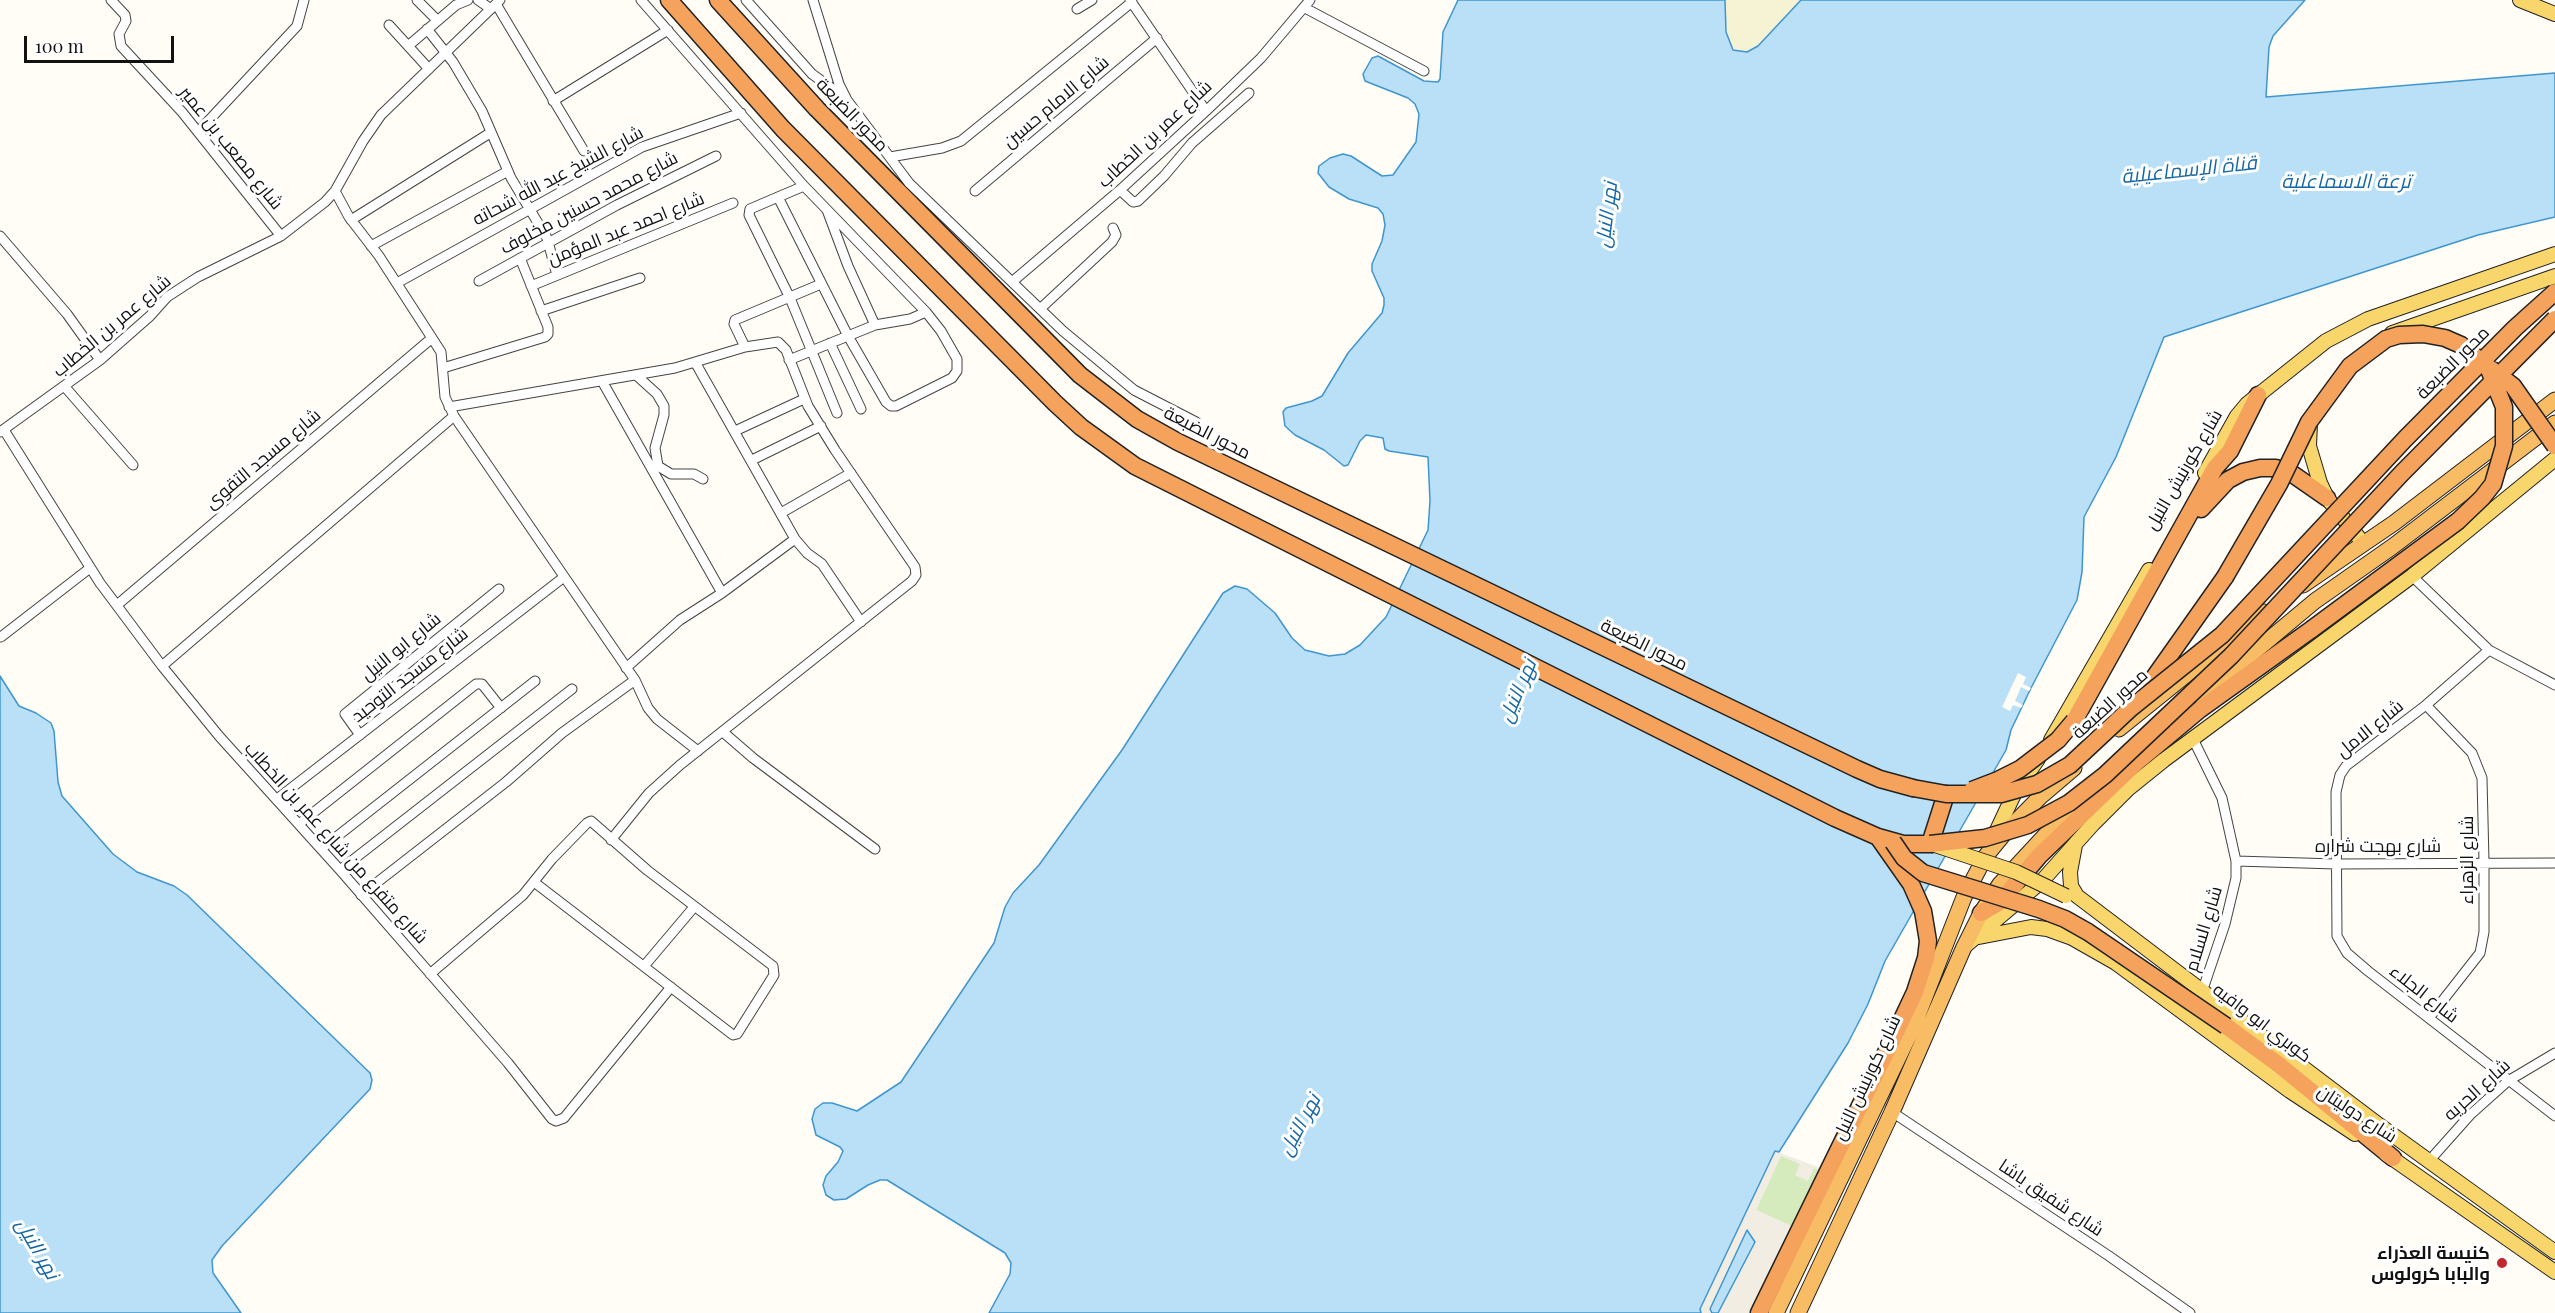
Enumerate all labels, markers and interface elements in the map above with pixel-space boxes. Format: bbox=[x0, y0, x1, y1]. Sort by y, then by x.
scale bar bbox=[27, 24, 177, 62]
text: 100 m bbox=[35, 34, 84, 58]
street label: شارع الامام حسين bbox=[999, 51, 1113, 153]
street label: محور الضبعة bbox=[811, 74, 893, 156]
street label: شارع عمر بن الخطاب bbox=[1094, 76, 1216, 192]
street label: شارع مصعب بن عمير bbox=[175, 82, 287, 214]
street label: شارع الشيخ عبد الله شحاته bbox=[469, 122, 647, 230]
street label: شارع محمد حسنين مخلوف bbox=[496, 147, 682, 259]
water label: قناة الإسماعيلية bbox=[2120, 151, 2258, 189]
water label: ترعة الاسماعلية bbox=[2281, 170, 2411, 194]
water label: نهر النيل bbox=[1591, 181, 1623, 249]
street label: شارع احمد عبد المؤمن bbox=[545, 188, 707, 270]
street label: شارع عمر بن الخطاب bbox=[49, 270, 175, 382]
street label: محور الضبعة bbox=[2412, 322, 2494, 404]
street label: محور الضبعة bbox=[1160, 402, 1254, 464]
street label: شارع مسجد التقوى bbox=[201, 404, 325, 514]
street label: شارع كورنيش النيل bbox=[2141, 406, 2227, 534]
street label: شارع ابو النيل bbox=[357, 608, 445, 686]
street label: محور الضبعة bbox=[1597, 615, 1691, 675]
street label: شارع مسجد التوحيد bbox=[348, 623, 472, 727]
water label: نهر النيل bbox=[1494, 656, 1542, 726]
street label: محور الضبعة bbox=[2068, 664, 2152, 744]
street label: شارع الامل bbox=[2332, 695, 2408, 763]
street label: شارع متفرع من شارع عمر بن الخطاب bbox=[240, 738, 432, 948]
street label: شارع الزهراء bbox=[2456, 816, 2478, 904]
street label: شارع بهجت شراره bbox=[2315, 835, 2441, 857]
street label: شارع السلام bbox=[2181, 884, 2227, 974]
street label: شارع الجلاء bbox=[2385, 960, 2463, 1028]
street label: كوبري ابو وافيه bbox=[2208, 979, 2316, 1067]
street label: شارع كورنيش النيل bbox=[1829, 1012, 1905, 1144]
street label: شارع الحريه bbox=[2439, 1055, 2515, 1125]
street label: شارع دوليتان bbox=[2313, 1080, 2401, 1148]
water label: نهر النيل bbox=[1274, 1090, 1326, 1160]
street label: شارع شفيق باشا bbox=[1994, 1155, 2108, 1241]
water label: نهر النيل bbox=[10, 1214, 64, 1284]
place label: كنيسة العذراء والبابا كرولوس bbox=[2371, 1242, 2490, 1284]
marker: كنيسة العذراء والبابا كرولوس bbox=[2495, 1256, 2509, 1270]

